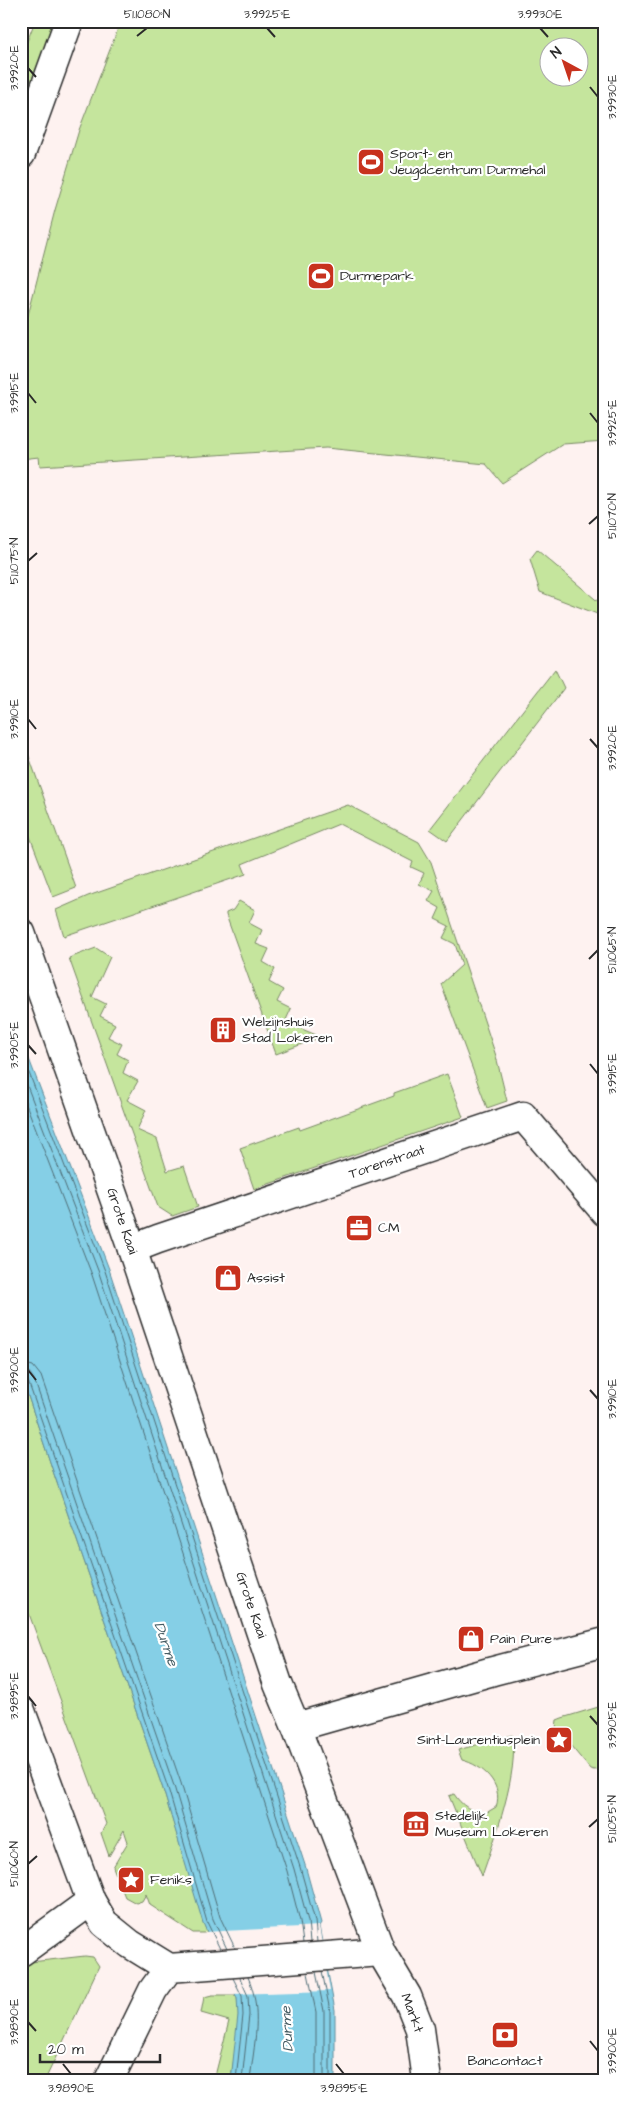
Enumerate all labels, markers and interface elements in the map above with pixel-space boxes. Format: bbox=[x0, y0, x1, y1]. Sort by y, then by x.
text: 51.1080°N bbox=[124, 6, 171, 23]
text: 3.9925°E bbox=[244, 6, 290, 23]
text: 3.9930°E bbox=[518, 6, 562, 23]
north arrow bbox=[538, 38, 588, 88]
text: N bbox=[546, 42, 566, 63]
text: 3.9920°E bbox=[6, 45, 23, 91]
text: 3.9930°E bbox=[604, 75, 621, 119]
place label: Sport- en Jeugdcentrum Durmehal bbox=[390, 144, 546, 180]
sports icon: Sport- en Jeugdcentrum Durmehal bbox=[356, 147, 386, 177]
sports icon: Durmepark bbox=[306, 261, 336, 291]
place label: Durmepark bbox=[340, 266, 414, 286]
text: 3.9915°E bbox=[6, 372, 23, 414]
text: 3.9925°E bbox=[604, 400, 621, 446]
text: 51.1070°N bbox=[604, 493, 621, 539]
text: 51.1075°N bbox=[6, 537, 23, 584]
text: 3.9910°E bbox=[6, 699, 23, 739]
text: 3.9920°E bbox=[604, 725, 621, 771]
text: 51.1065°N bbox=[604, 926, 621, 974]
place label: Welzijnshuis Stad Lokeren bbox=[242, 1012, 333, 1048]
building icon: Welzijnshuis Stad Lokeren bbox=[208, 1015, 238, 1045]
text: 3.9905°E bbox=[6, 1021, 23, 1069]
text: 3.9915°E bbox=[604, 1053, 621, 1095]
street label: Torenstraat bbox=[346, 1140, 428, 1184]
street label: Grote Kaai bbox=[101, 1185, 143, 1257]
office icon: CM bbox=[344, 1213, 374, 1243]
place label: CM bbox=[378, 1218, 400, 1238]
shop icon: Assist bbox=[213, 1263, 243, 1293]
place label: Assist bbox=[247, 1268, 285, 1288]
text: 3.9900°E bbox=[6, 1347, 23, 1393]
text: 3.9910°E bbox=[604, 1379, 621, 1419]
street label: Grote Kaai bbox=[230, 1569, 272, 1641]
water label: Durme bbox=[149, 1619, 184, 1670]
shop icon: Pain Pure bbox=[456, 1624, 486, 1654]
place label: Pain Pure bbox=[490, 1629, 553, 1649]
text: 3.9895°E bbox=[6, 1672, 23, 1720]
text: 3.9905°E bbox=[604, 1701, 621, 1749]
place icon: Sint-Laurentiusplein bbox=[544, 1725, 574, 1755]
place label: Sint-Laurentiusplein bbox=[417, 1730, 540, 1750]
text: 51.1055°N bbox=[604, 1795, 621, 1843]
place label: Stedelijk Museum Lokeren bbox=[435, 1806, 548, 1842]
museum icon: Stedelijk Museum Lokeren bbox=[401, 1809, 431, 1839]
text: 51.1060°N bbox=[6, 1840, 23, 1887]
place icon: Feniks bbox=[116, 1865, 146, 1895]
place label: Feniks bbox=[150, 1870, 192, 1890]
street label: Markt bbox=[395, 1990, 429, 2036]
text: 3.9890°E bbox=[6, 1999, 23, 2045]
water label: Durme bbox=[275, 2005, 299, 2052]
bank icon: Bancontact bbox=[490, 2020, 520, 2050]
text: 3.9900°E bbox=[604, 2028, 621, 2074]
scale bar bbox=[40, 2031, 160, 2063]
text: 20 m bbox=[48, 2039, 84, 2060]
place label: Bancontact bbox=[467, 2051, 543, 2071]
text: 3.9890°E bbox=[48, 2080, 94, 2097]
text: 3.9895°E bbox=[320, 2080, 368, 2097]

